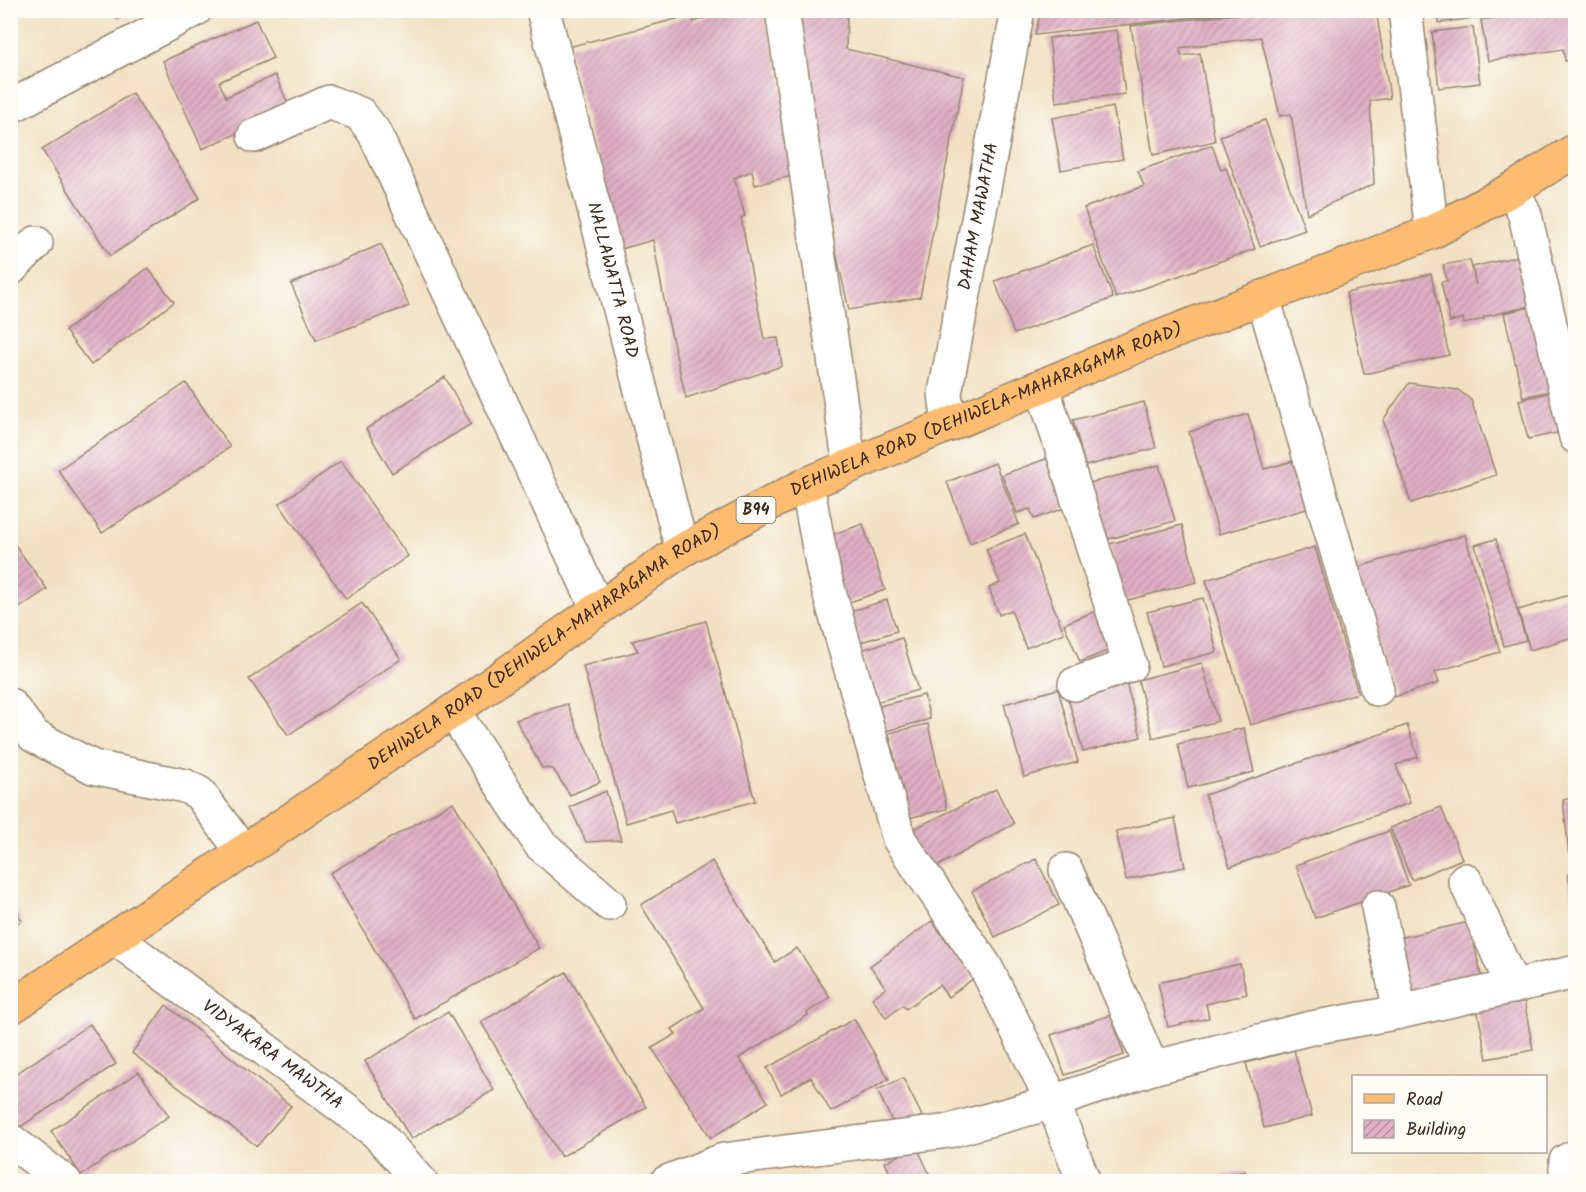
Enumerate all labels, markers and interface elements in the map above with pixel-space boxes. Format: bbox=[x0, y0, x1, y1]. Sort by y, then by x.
street label: DAHAM MAWATHA bbox=[950, 140, 1007, 293]
street label: NALLAWATTA ROAD bbox=[579, 199, 647, 362]
street label: DEHIWELA ROAD (DEHIWELA-MAHARAGAMA ROAD) bbox=[785, 315, 1187, 505]
road number: B94 bbox=[736, 497, 776, 523]
street label: DEHIWELA ROAD (DEHIWELA-MAHARAGAMA ROAD) bbox=[362, 517, 727, 779]
street label: VIDYAKARA MAWTHA bbox=[195, 992, 349, 1117]
legend bbox=[1352, 1075, 1547, 1153]
text: Road bbox=[1406, 1086, 1443, 1115]
text: Building bbox=[1406, 1116, 1466, 1145]

